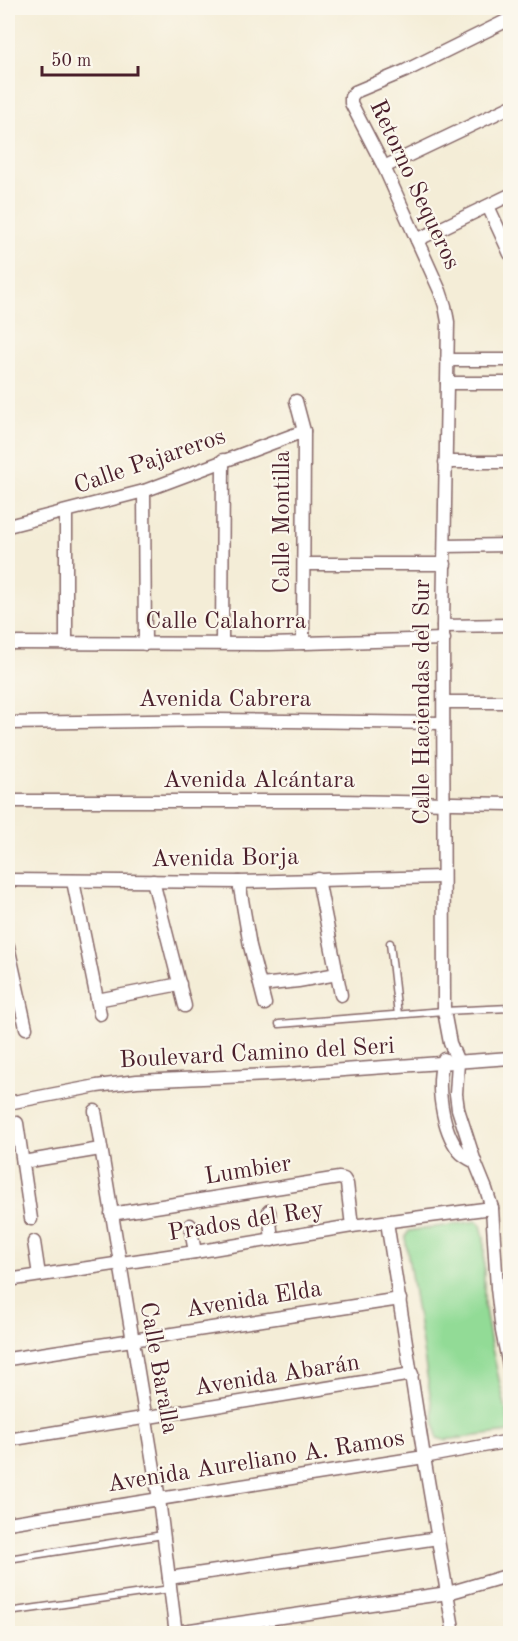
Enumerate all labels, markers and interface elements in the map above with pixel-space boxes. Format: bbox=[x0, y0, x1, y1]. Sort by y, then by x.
scale bar bbox=[42, 39, 138, 77]
text: 50 m bbox=[51, 52, 91, 70]
street label: Retorno Sequeros bbox=[364, 97, 464, 273]
street label: Calle Pajareros bbox=[71, 425, 229, 499]
street label: Calle Montilla bbox=[271, 450, 295, 594]
street label: Calle Haciendas del Sur bbox=[411, 579, 435, 825]
street label: Calle Calahorra bbox=[145, 610, 307, 634]
street label: Avenida Cabrera bbox=[139, 688, 312, 712]
street label: Avenida Alcántara bbox=[163, 769, 355, 793]
street label: Avenida Borja bbox=[151, 846, 299, 872]
street label: Boulevard Camino del Seri bbox=[119, 1035, 395, 1073]
street label: Lumbier bbox=[203, 1152, 293, 1190]
street label: Prados del Rey bbox=[166, 1198, 326, 1246]
street label: Avenida Elda bbox=[184, 1277, 324, 1323]
street label: Calle Baralla bbox=[135, 1300, 181, 1436]
street label: Avenida Abarán bbox=[193, 1351, 361, 1401]
street label: Avenida Aureliano A. Ramos bbox=[106, 1427, 406, 1497]

